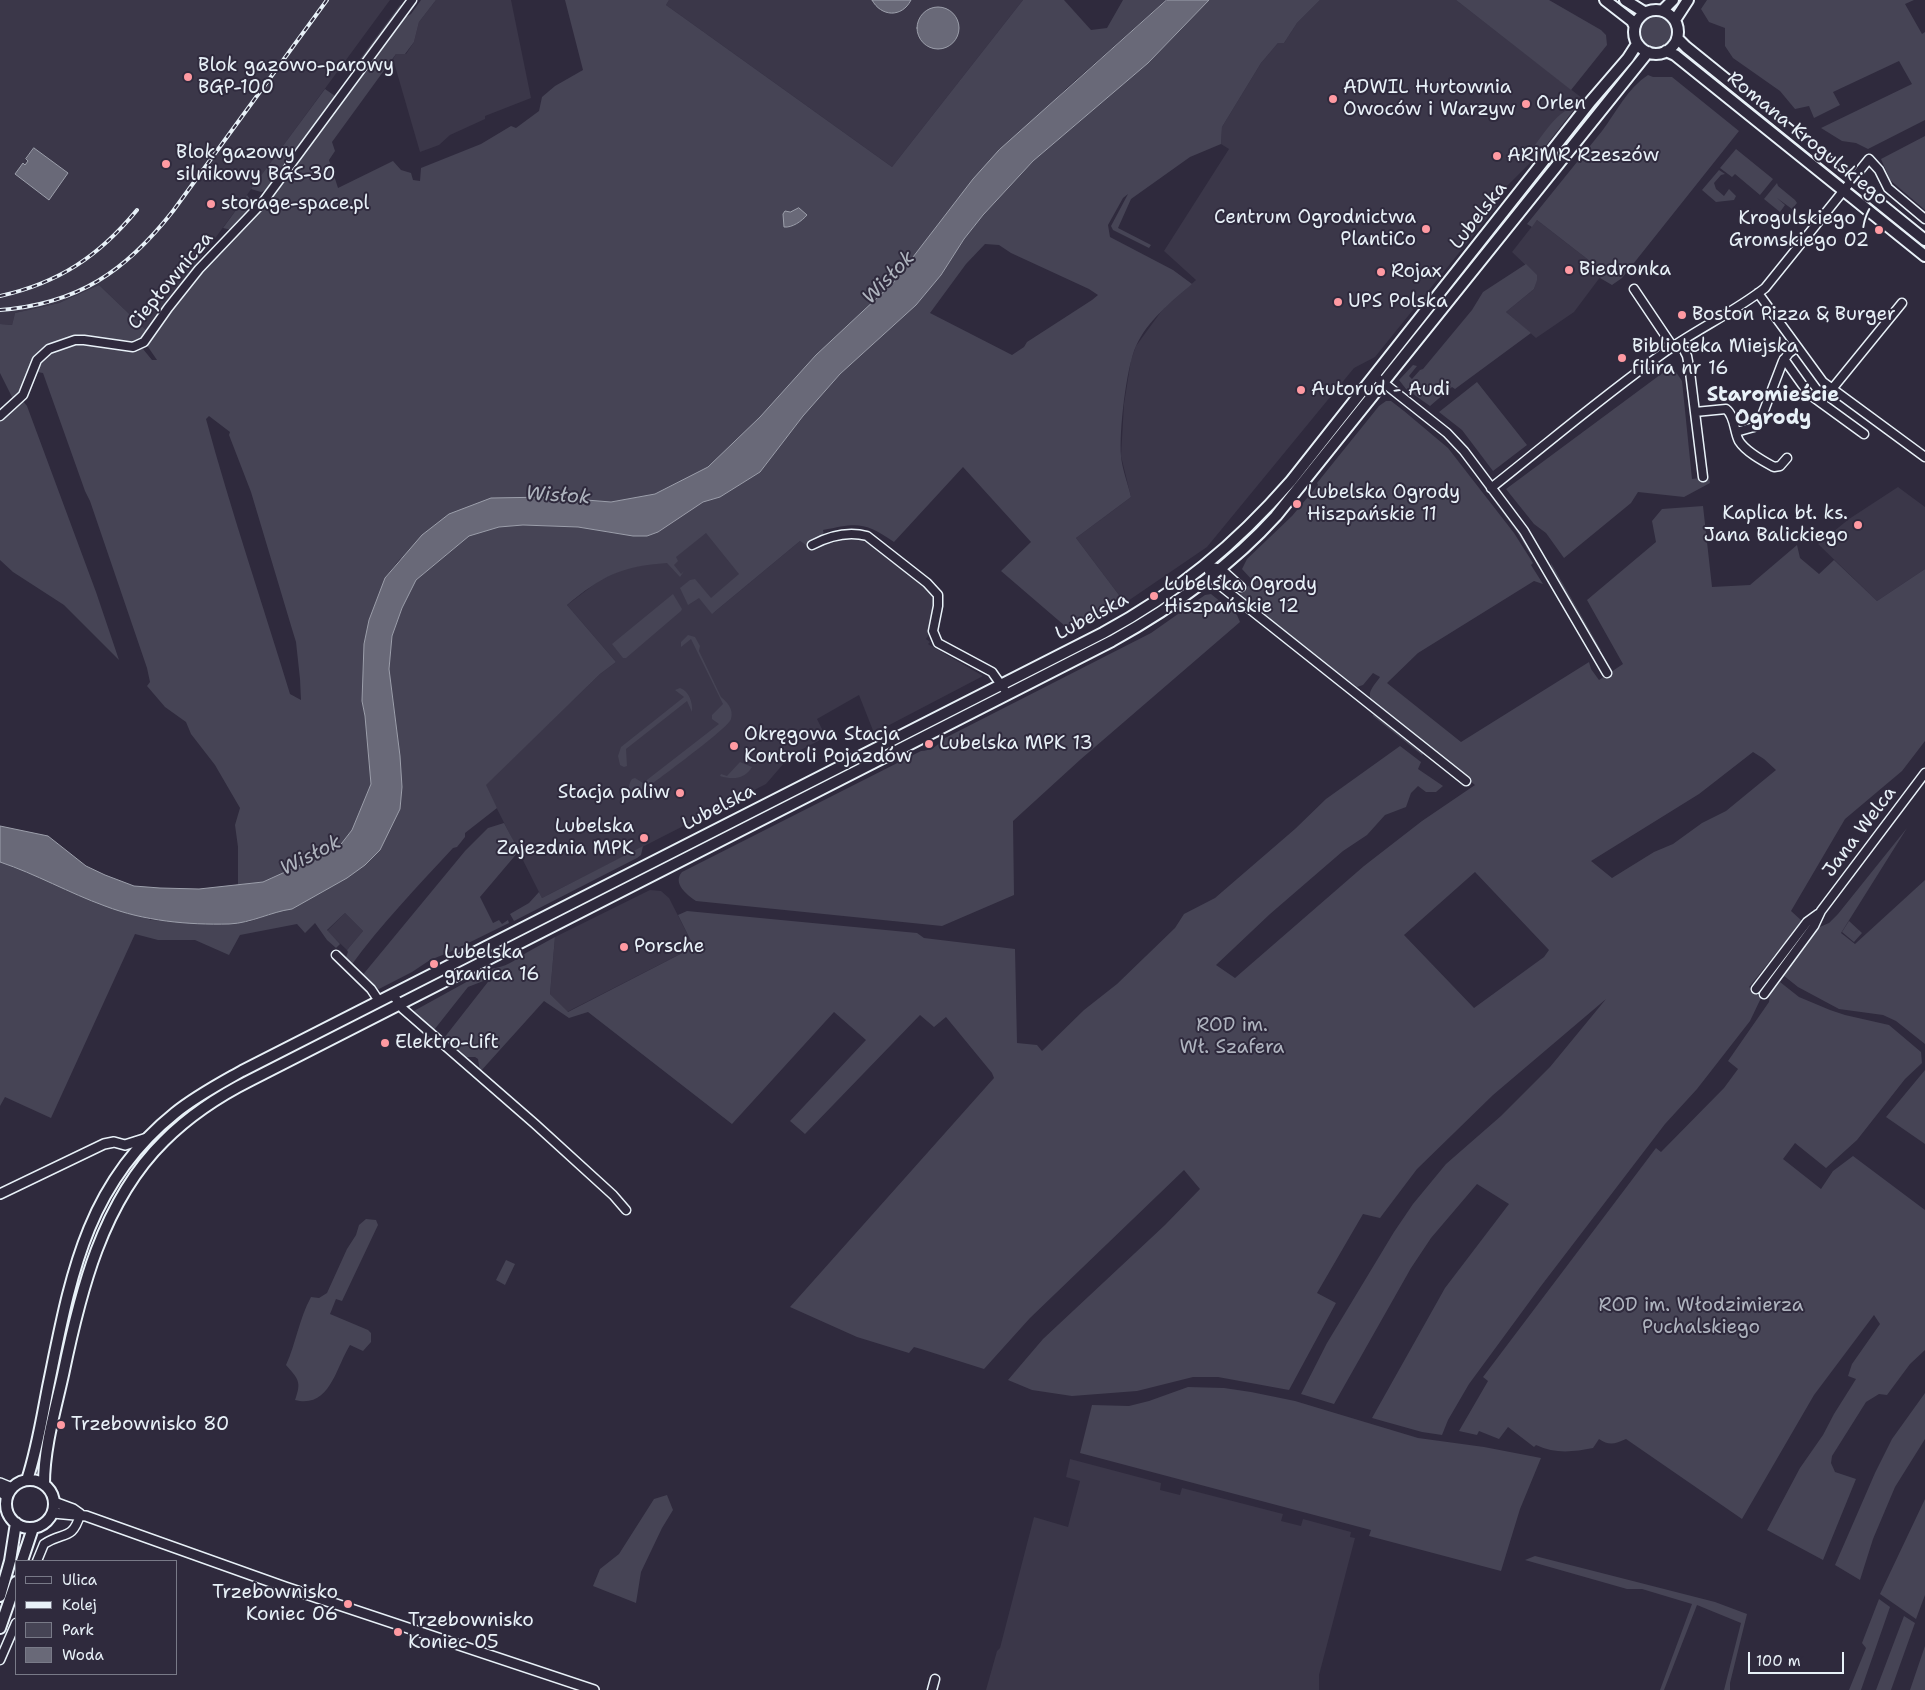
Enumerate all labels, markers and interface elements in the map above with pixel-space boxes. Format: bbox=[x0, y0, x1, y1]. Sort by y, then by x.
place label: Blok gazowo-parowy BGP-100 bbox=[198, 55, 394, 99]
street label: Romana Krogulskiego bbox=[1722, 67, 1892, 211]
marker: Blok gazowo-parowy BGP-100 bbox=[182, 71, 194, 83]
place label: ADWIL Hurtownia Owoców i Warzyw bbox=[1343, 77, 1515, 121]
marker: ADWIL Hurtownia Owoców i Warzyw bbox=[1327, 93, 1339, 105]
place label: Orlen bbox=[1536, 93, 1586, 115]
marker: Orlen bbox=[1520, 98, 1532, 110]
place label: Blok gazowy silnikowy BGS-30 bbox=[176, 142, 336, 186]
place label: ARiMR Rzeszów bbox=[1507, 145, 1659, 167]
marker: ARiMR Rzeszów bbox=[1491, 150, 1503, 162]
marker: Blok gazowy silnikowy BGS-30 bbox=[160, 158, 172, 170]
street label: Lubelska bbox=[1446, 178, 1512, 254]
place label: storage-space.pl bbox=[221, 193, 369, 215]
marker: storage-space.pl bbox=[205, 198, 217, 210]
place label: Centrum Ogrodnictwa PlantiCo bbox=[1214, 207, 1416, 251]
place label: Krogulskiego / Gromskiego 02 bbox=[1729, 208, 1869, 252]
marker: Centrum Ogrodnictwa PlantiCo bbox=[1420, 223, 1432, 235]
marker: Krogulskiego / Gromskiego 02 bbox=[1873, 224, 1885, 236]
street label: Ciepłownicza bbox=[123, 227, 219, 335]
water label: Wisłok bbox=[858, 246, 920, 310]
place label: Biedronka bbox=[1579, 259, 1671, 281]
place label: Rojax bbox=[1391, 261, 1442, 283]
marker: Biedronka bbox=[1563, 264, 1575, 276]
marker: Rojax bbox=[1375, 266, 1387, 278]
place label: UPS Polska bbox=[1348, 291, 1448, 313]
marker: UPS Polska bbox=[1332, 296, 1344, 308]
place label: Boston Pizza & Burger bbox=[1692, 304, 1896, 326]
marker: Boston Pizza & Burger bbox=[1676, 309, 1688, 321]
place label: Biblioteka Miejska filira nr 16 bbox=[1632, 336, 1799, 380]
marker: Biblioteka Miejska filira nr 16 bbox=[1616, 352, 1628, 364]
place label: Autorud - Audi bbox=[1311, 379, 1450, 401]
marker: Autorud - Audi bbox=[1295, 384, 1307, 396]
district label: Staromieście Ogrody bbox=[1707, 384, 1839, 431]
water label: Wisłok bbox=[525, 482, 591, 510]
place label: Lubelska Ogrody Hiszpańskie 11 bbox=[1307, 482, 1460, 526]
marker: Lubelska Ogrody Hiszpańskie 11 bbox=[1291, 498, 1303, 510]
place label: Kaplica bł. ks. Jana Balickiego bbox=[1703, 503, 1848, 547]
marker: Kaplica bł. ks. Jana Balickiego bbox=[1852, 519, 1864, 531]
place label: Lubelska Ogrody Hiszpańskie 12 bbox=[1164, 574, 1317, 618]
street label: Lubelska bbox=[1052, 588, 1132, 646]
marker: Lubelska Ogrody Hiszpańskie 12 bbox=[1148, 590, 1160, 602]
place label: Okręgowa Stacja Kontroli Pojazdów bbox=[744, 724, 912, 768]
place label: Lubelska MPK 13 bbox=[939, 733, 1093, 755]
marker: Lubelska MPK 13 bbox=[923, 738, 935, 750]
marker: Okręgowa Stacja Kontroli Pojazdów bbox=[728, 740, 740, 752]
street label: Lubelska bbox=[678, 780, 760, 836]
place label: Stacja paliw bbox=[558, 782, 670, 804]
street label: Jana Welca bbox=[1819, 782, 1901, 882]
marker: Stacja paliw bbox=[674, 787, 686, 799]
place label: Lubelska Zajezdnia MPK bbox=[497, 816, 634, 860]
water label: Wisłok bbox=[277, 831, 345, 881]
marker: Lubelska Zajezdnia MPK bbox=[638, 832, 650, 844]
place label: Porsche bbox=[634, 936, 705, 958]
marker: Porsche bbox=[618, 941, 630, 953]
place label: Lubelska granica 16 bbox=[444, 942, 540, 986]
marker: Lubelska granica 16 bbox=[428, 958, 440, 970]
park label: ROD im. Wł. Szafera bbox=[1180, 1015, 1284, 1059]
place label: Elektro-Lift bbox=[395, 1032, 499, 1054]
marker: Elektro-Lift bbox=[379, 1037, 391, 1049]
park label: ROD im. Włodzimierza Puchalskiego bbox=[1598, 1295, 1804, 1339]
place label: Trzebownisko 80 bbox=[71, 1414, 229, 1436]
marker: Trzebownisko 80 bbox=[55, 1419, 67, 1431]
legend bbox=[15, 1560, 178, 1675]
text: Ulica bbox=[62, 1570, 97, 1590]
place label: Trzebownisko Koniec 06 bbox=[212, 1582, 338, 1626]
text: Kolej bbox=[62, 1595, 97, 1615]
marker: Trzebownisko Koniec 06 bbox=[342, 1598, 354, 1610]
place label: Trzebownisko Koniec 05 bbox=[408, 1610, 534, 1654]
text: Park bbox=[62, 1620, 94, 1640]
marker: Trzebownisko Koniec 05 bbox=[392, 1626, 404, 1638]
scale bar bbox=[1750, 1642, 1846, 1674]
text: Woda bbox=[62, 1645, 104, 1665]
text: 100 m bbox=[1756, 1651, 1801, 1671]

